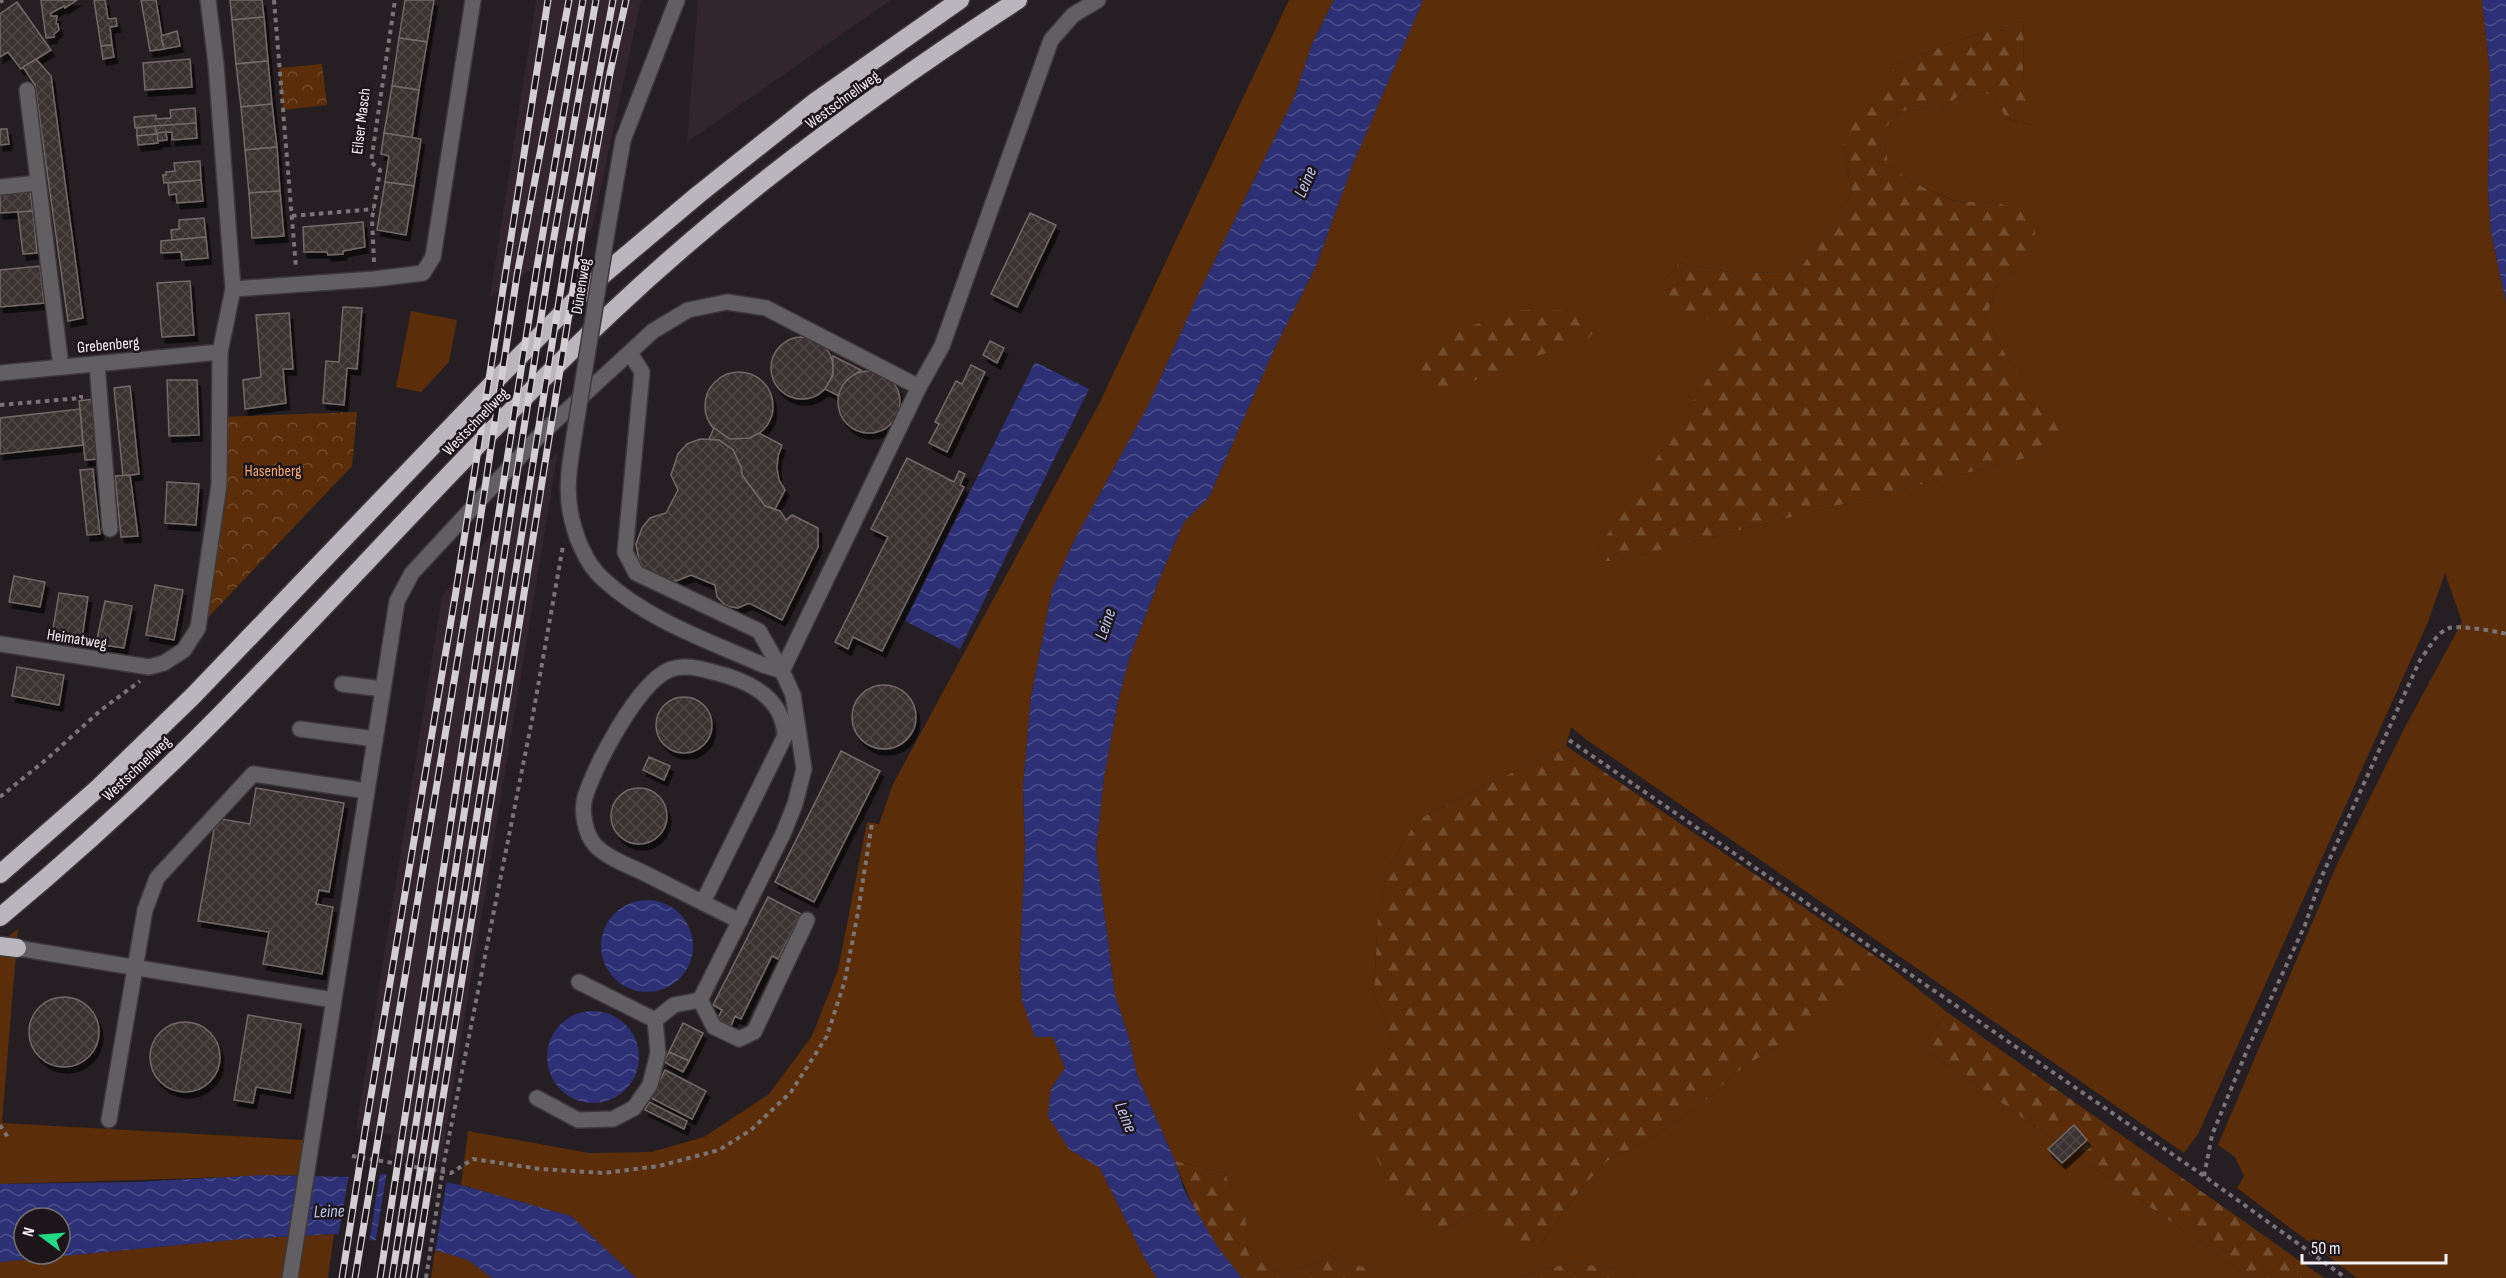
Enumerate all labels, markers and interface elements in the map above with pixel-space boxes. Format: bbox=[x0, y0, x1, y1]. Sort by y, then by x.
street label: Westschnellweg bbox=[802, 67, 884, 133]
street label: Eilser Masch bbox=[348, 87, 375, 155]
water label: Leine bbox=[1290, 164, 1321, 201]
street label: Dünenweg bbox=[568, 257, 595, 316]
street label: Grebenberg bbox=[76, 333, 140, 358]
street label: Westschnellweg bbox=[439, 384, 513, 460]
park label: Hasenberg bbox=[245, 462, 301, 481]
water label: Leine bbox=[1090, 606, 1120, 642]
street label: Heimatweg bbox=[45, 625, 108, 654]
street label: Westschnellweg bbox=[99, 732, 175, 806]
water label: Leine bbox=[1110, 1099, 1141, 1136]
water label: Leine bbox=[313, 1200, 345, 1223]
north arrow bbox=[12, 1206, 72, 1266]
text: N bbox=[19, 1226, 39, 1239]
scale bar bbox=[2302, 1227, 2446, 1265]
text: 50 m bbox=[2311, 1238, 2341, 1259]

